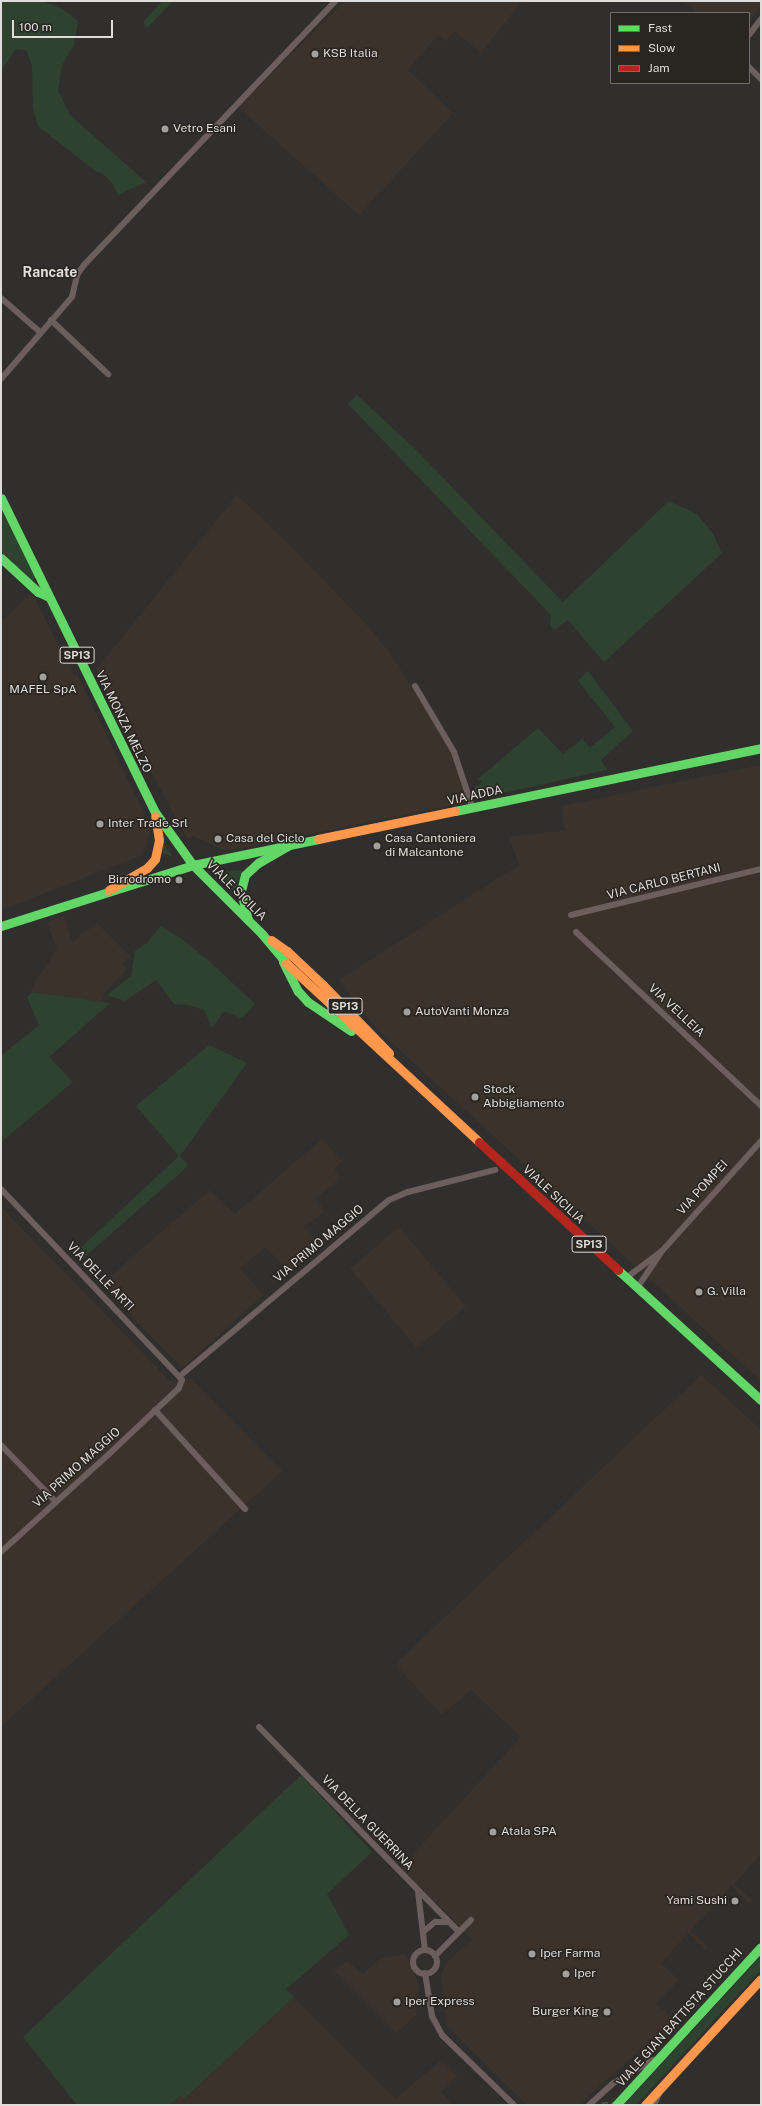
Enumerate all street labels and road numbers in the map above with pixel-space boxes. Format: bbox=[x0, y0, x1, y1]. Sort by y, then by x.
road number: SP13 bbox=[59, 646, 95, 664]
street label: VIA MONZA MELZO bbox=[92, 668, 154, 776]
street label: VIA ADDA bbox=[446, 783, 504, 809]
street label: VIALE SICILIA bbox=[203, 858, 269, 924]
street label: VIA CARLO BERTANI bbox=[606, 861, 722, 903]
street label: VIA VELLEIA bbox=[645, 981, 707, 1041]
road number: SP13 bbox=[327, 997, 363, 1015]
street label: VIA POMPEI bbox=[675, 1158, 731, 1218]
street label: VIALE SICILIA bbox=[519, 1163, 587, 1227]
street label: VIA PRIMO MAGGIO bbox=[271, 1202, 367, 1286]
road number: SP13 bbox=[571, 1235, 607, 1253]
street label: VIA DELLE ARTI bbox=[64, 1240, 136, 1314]
street label: VIA PRIMO MAGGIO bbox=[30, 1425, 124, 1511]
street label: VIA DELLA GUERRINA bbox=[318, 1773, 416, 1873]
street label: VIALE GIAN BATTISTA STUCCHI bbox=[614, 1946, 746, 2090]

